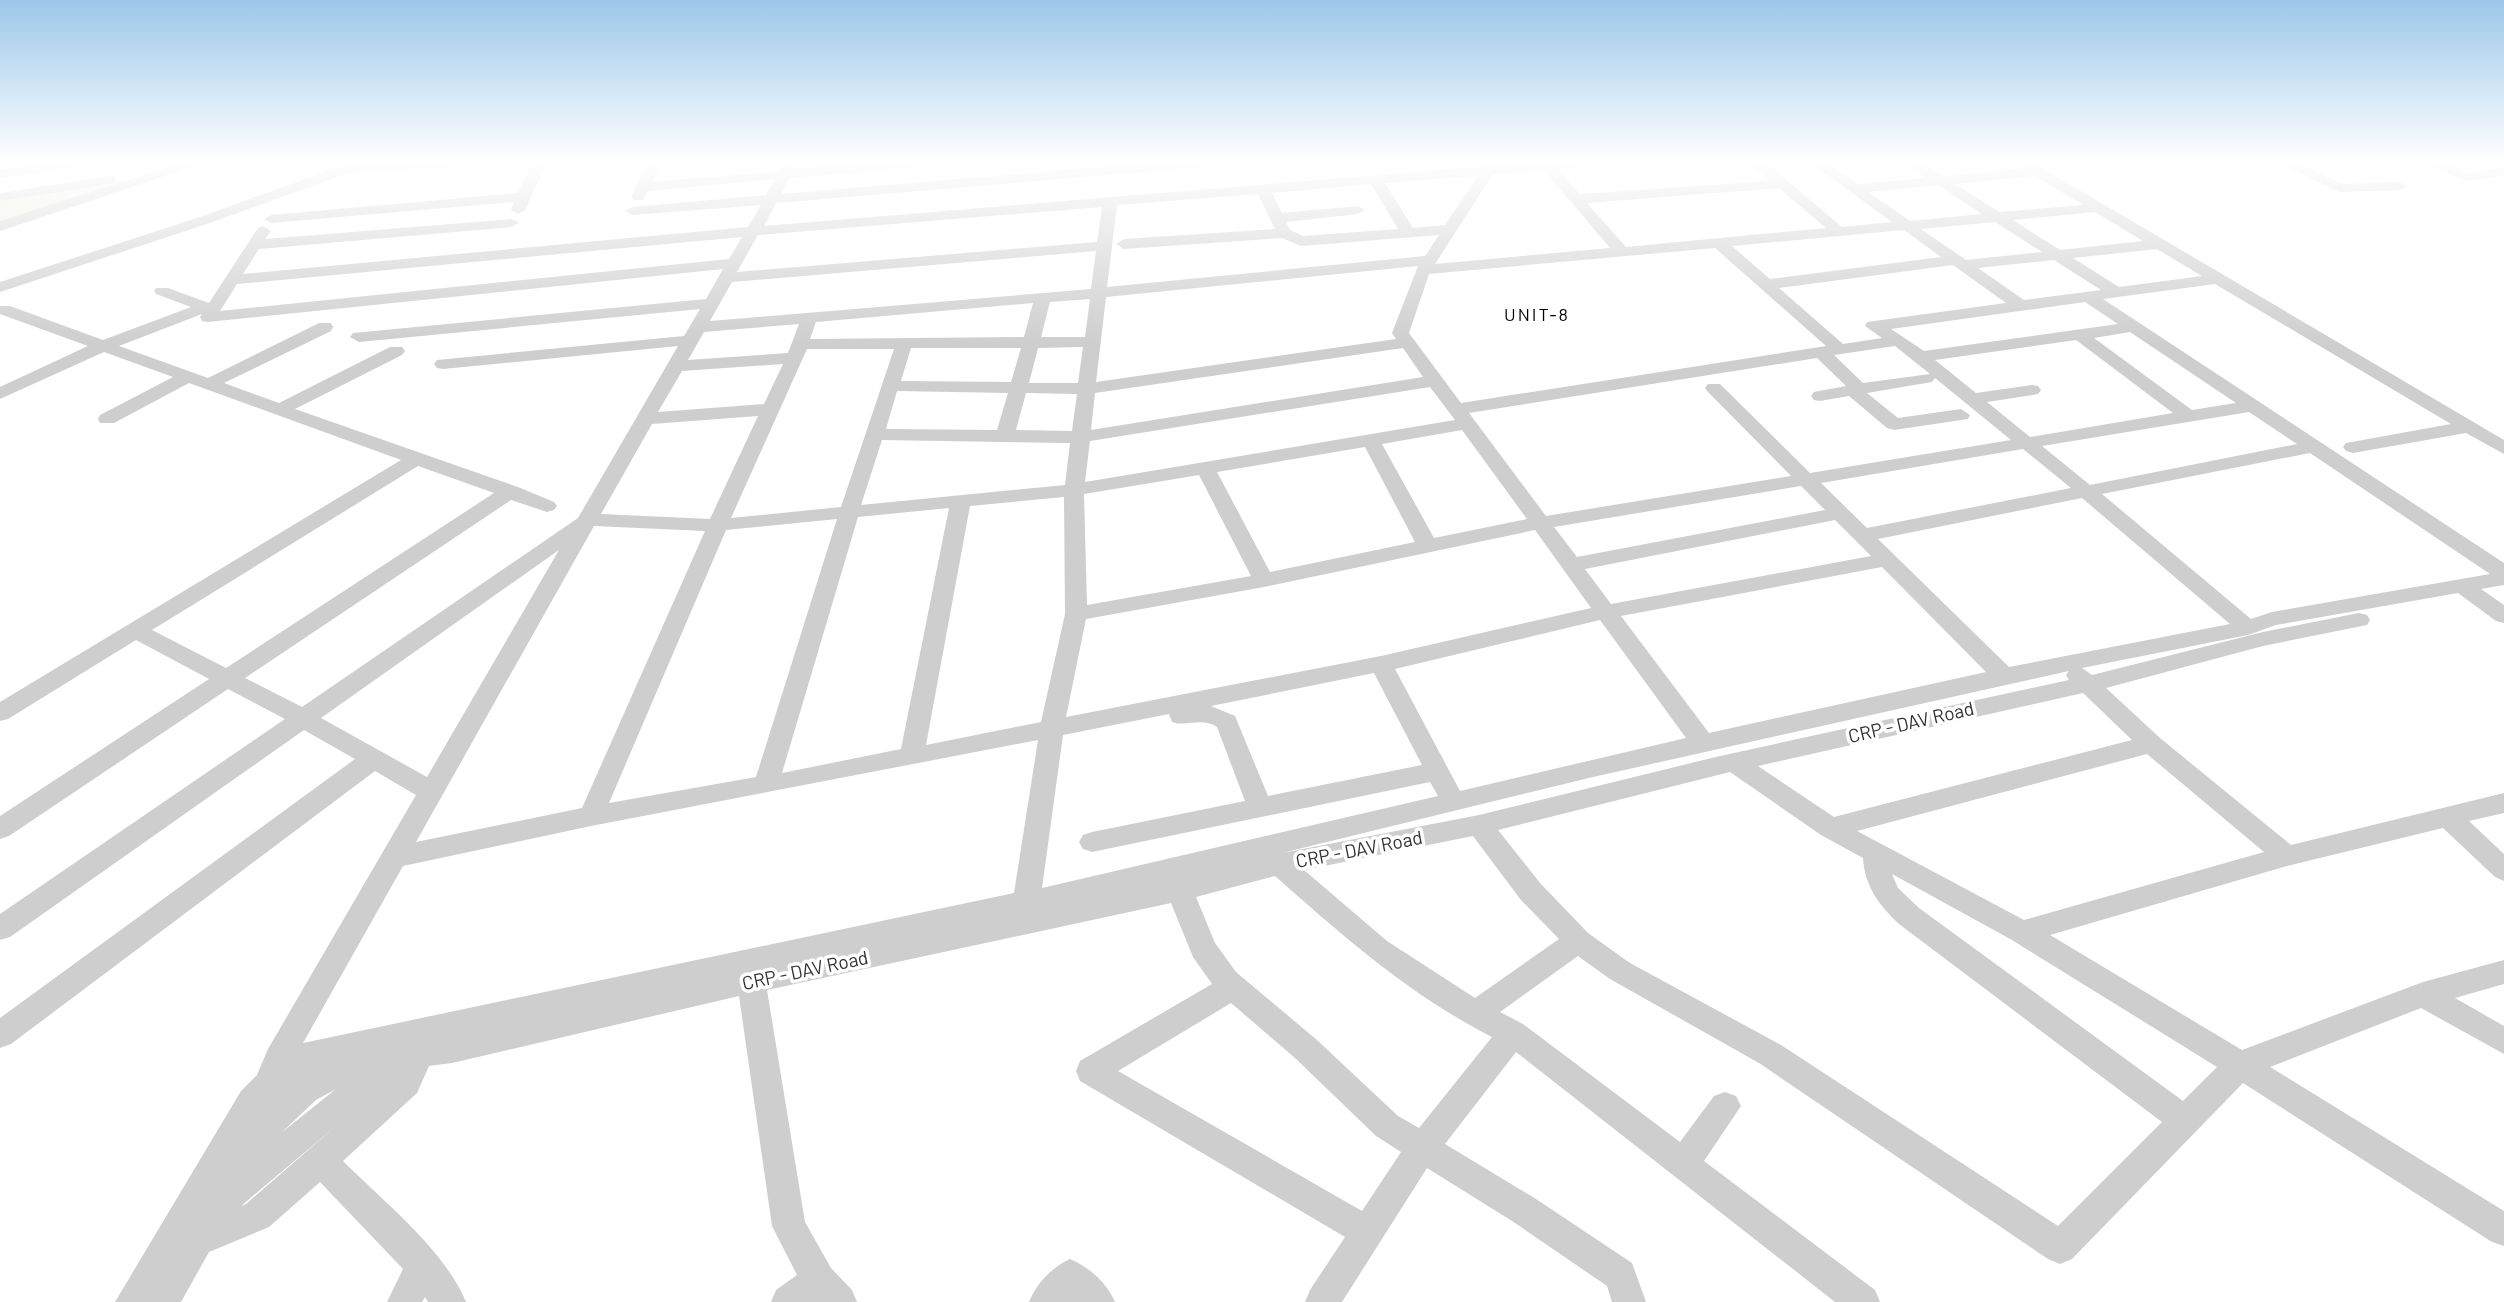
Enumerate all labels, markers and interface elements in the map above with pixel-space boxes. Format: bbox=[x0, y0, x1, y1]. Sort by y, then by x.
district label: UNIT-8 bbox=[1504, 303, 1570, 325]
street label: CRP - DAV Road bbox=[1846, 696, 1976, 747]
street label: CRP - DAV Road bbox=[1294, 825, 1424, 872]
street label: CRP - DAV Road bbox=[740, 945, 870, 994]

